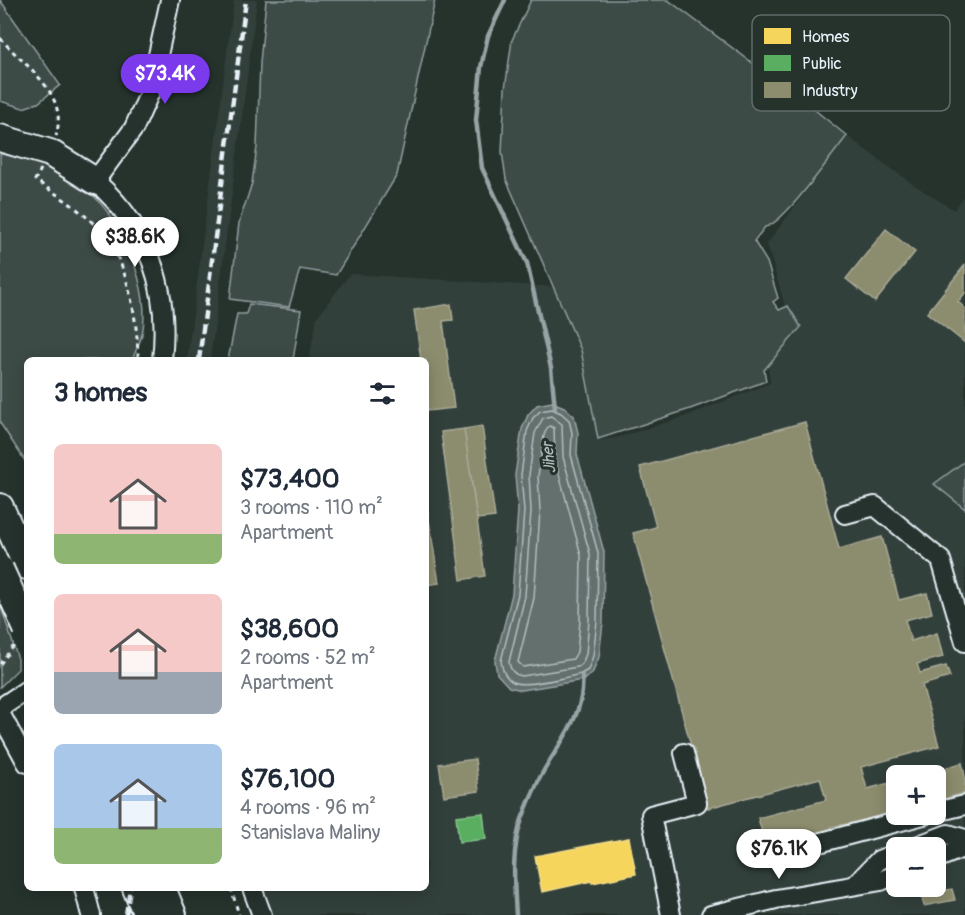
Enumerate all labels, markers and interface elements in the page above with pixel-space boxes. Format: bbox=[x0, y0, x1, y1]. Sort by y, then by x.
legend bbox=[752, 15, 950, 111]
text: Homes bbox=[802, 27, 850, 47]
pin: $73.4K bbox=[116, 54, 214, 105]
text: Public bbox=[802, 54, 842, 74]
text: $73.4K bbox=[135, 61, 195, 86]
text: Industry bbox=[802, 81, 858, 101]
pin: $38.6K bbox=[86, 217, 184, 268]
text: $38.6K bbox=[105, 224, 165, 249]
text: 3 homes bbox=[54, 377, 147, 409]
icon: filters bbox=[366, 377, 399, 410]
water label: Jiher bbox=[537, 439, 561, 475]
text: $73,400 bbox=[240, 463, 340, 495]
icon: home bbox=[102, 468, 174, 540]
text: 3 rooms · 110 m² bbox=[240, 495, 383, 520]
text: Apartment bbox=[240, 520, 333, 545]
text: $38,600 bbox=[240, 613, 339, 645]
icon: home bbox=[102, 618, 174, 690]
text: 2 rooms · 52 m² bbox=[240, 645, 376, 670]
text: Apartment bbox=[240, 670, 333, 695]
text: $76,100 bbox=[240, 763, 335, 795]
map controls bbox=[886, 765, 946, 897]
button: + bbox=[886, 765, 946, 825]
icon: home bbox=[102, 768, 174, 840]
text: 4 rooms · 96 m² bbox=[240, 795, 376, 820]
text: Stanislava Maliny bbox=[240, 820, 380, 845]
pin: $76.1K bbox=[730, 829, 828, 880]
text: $76.1K bbox=[750, 836, 808, 861]
button: − bbox=[886, 837, 946, 897]

